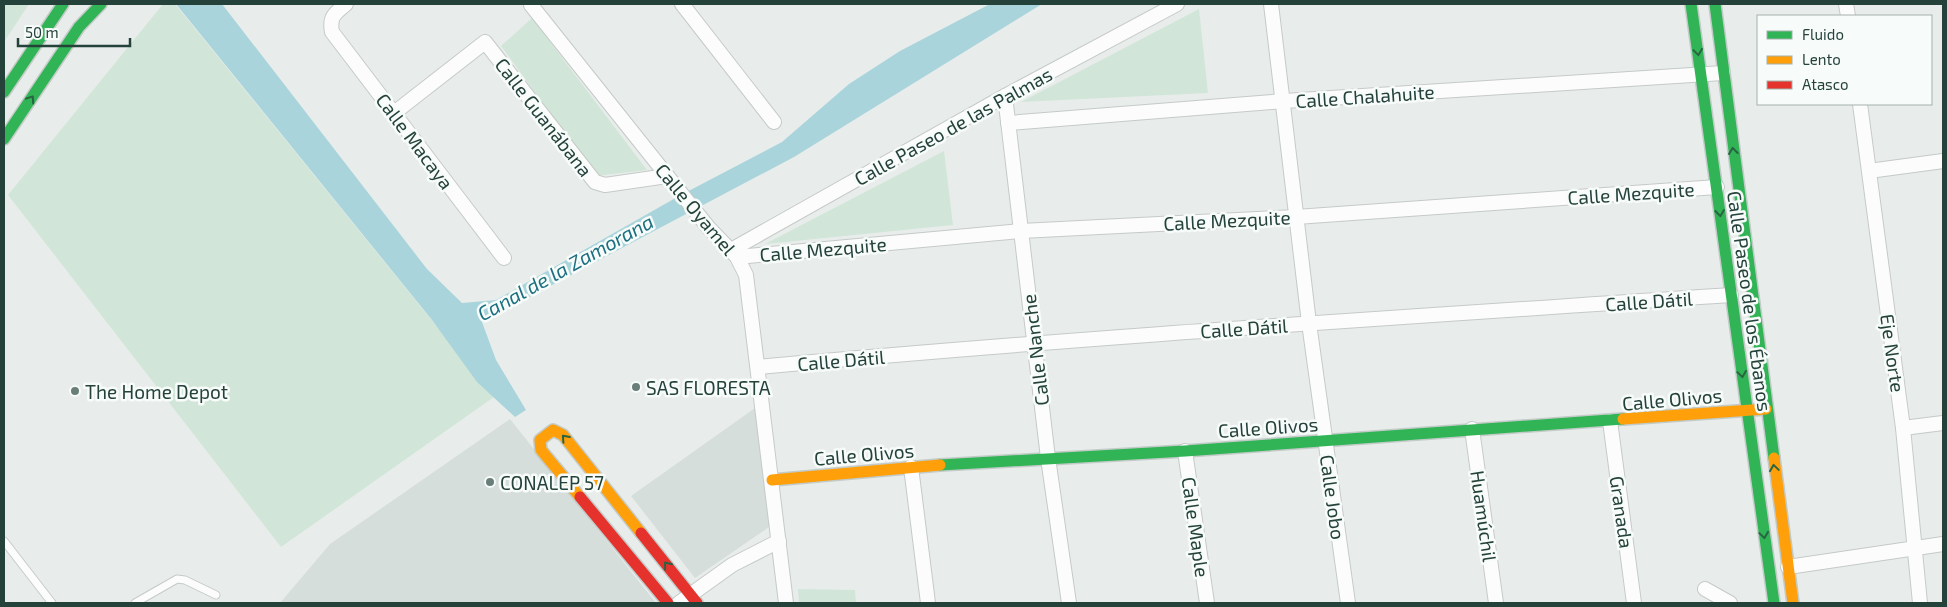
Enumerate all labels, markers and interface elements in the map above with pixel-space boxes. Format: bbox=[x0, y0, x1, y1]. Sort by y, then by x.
scale bar bbox=[18, 15, 130, 47]
legend bbox=[1757, 15, 1932, 105]
text: 50 m bbox=[25, 23, 59, 41]
text: Fluido bbox=[1802, 25, 1844, 43]
one-way arrow bbox=[1692, 48, 1703, 56]
text: Lento bbox=[1802, 50, 1841, 68]
street label: Calle Guanábana bbox=[490, 53, 598, 181]
street label: Calle Paseo de las Palmas bbox=[850, 62, 1056, 190]
text: Atasco bbox=[1802, 75, 1848, 93]
street label: Calle Chalahuite bbox=[1295, 80, 1435, 112]
street label: Calle Macaya bbox=[371, 88, 459, 194]
one-way arrow bbox=[25, 95, 34, 105]
one-way arrow bbox=[1728, 147, 1739, 155]
street label: Calle Oyamel bbox=[651, 158, 741, 260]
street label: Calle Mezquite bbox=[1567, 177, 1695, 209]
street label: Calle Paseo de los Ébanos bbox=[1723, 189, 1777, 413]
street label: Calle Mezquite bbox=[1163, 205, 1291, 235]
water label: Canal de la Zamorana bbox=[473, 209, 657, 325]
one-way arrow bbox=[1715, 209, 1725, 217]
street label: Calle Mezquite bbox=[759, 232, 887, 266]
street label: Calle Dátil bbox=[1604, 286, 1694, 316]
street label: Calle Nanche bbox=[1017, 293, 1053, 407]
street label: Eje Norte bbox=[1876, 312, 1910, 394]
street label: Calle Dátil bbox=[1199, 313, 1289, 343]
street label: Calle Dátil bbox=[796, 345, 886, 375]
one-way arrow bbox=[1736, 370, 1747, 378]
place label: SAS FLORESTA bbox=[646, 376, 771, 399]
place label: The Home Depot bbox=[85, 380, 228, 403]
marker: SAS FLORESTA bbox=[630, 381, 642, 393]
street label: Calle Olivos bbox=[1621, 383, 1723, 415]
marker: The Home Depot bbox=[69, 385, 81, 397]
street label: Calle Olivos bbox=[1217, 412, 1319, 442]
one-way arrow bbox=[562, 435, 571, 444]
street label: Calle Olivos bbox=[813, 438, 915, 470]
street label: Calle Jobo bbox=[1316, 453, 1350, 541]
one-way arrow bbox=[1770, 464, 1780, 473]
street label: Huamúchil bbox=[1466, 469, 1502, 564]
place label: CONALEP 57 bbox=[500, 471, 604, 494]
street label: Granada bbox=[1606, 474, 1638, 550]
street label: Calle Maple bbox=[1178, 475, 1214, 579]
marker: CONALEP 57 bbox=[484, 476, 496, 488]
one-way arrow bbox=[1759, 531, 1769, 539]
one-way arrow bbox=[664, 562, 672, 571]

